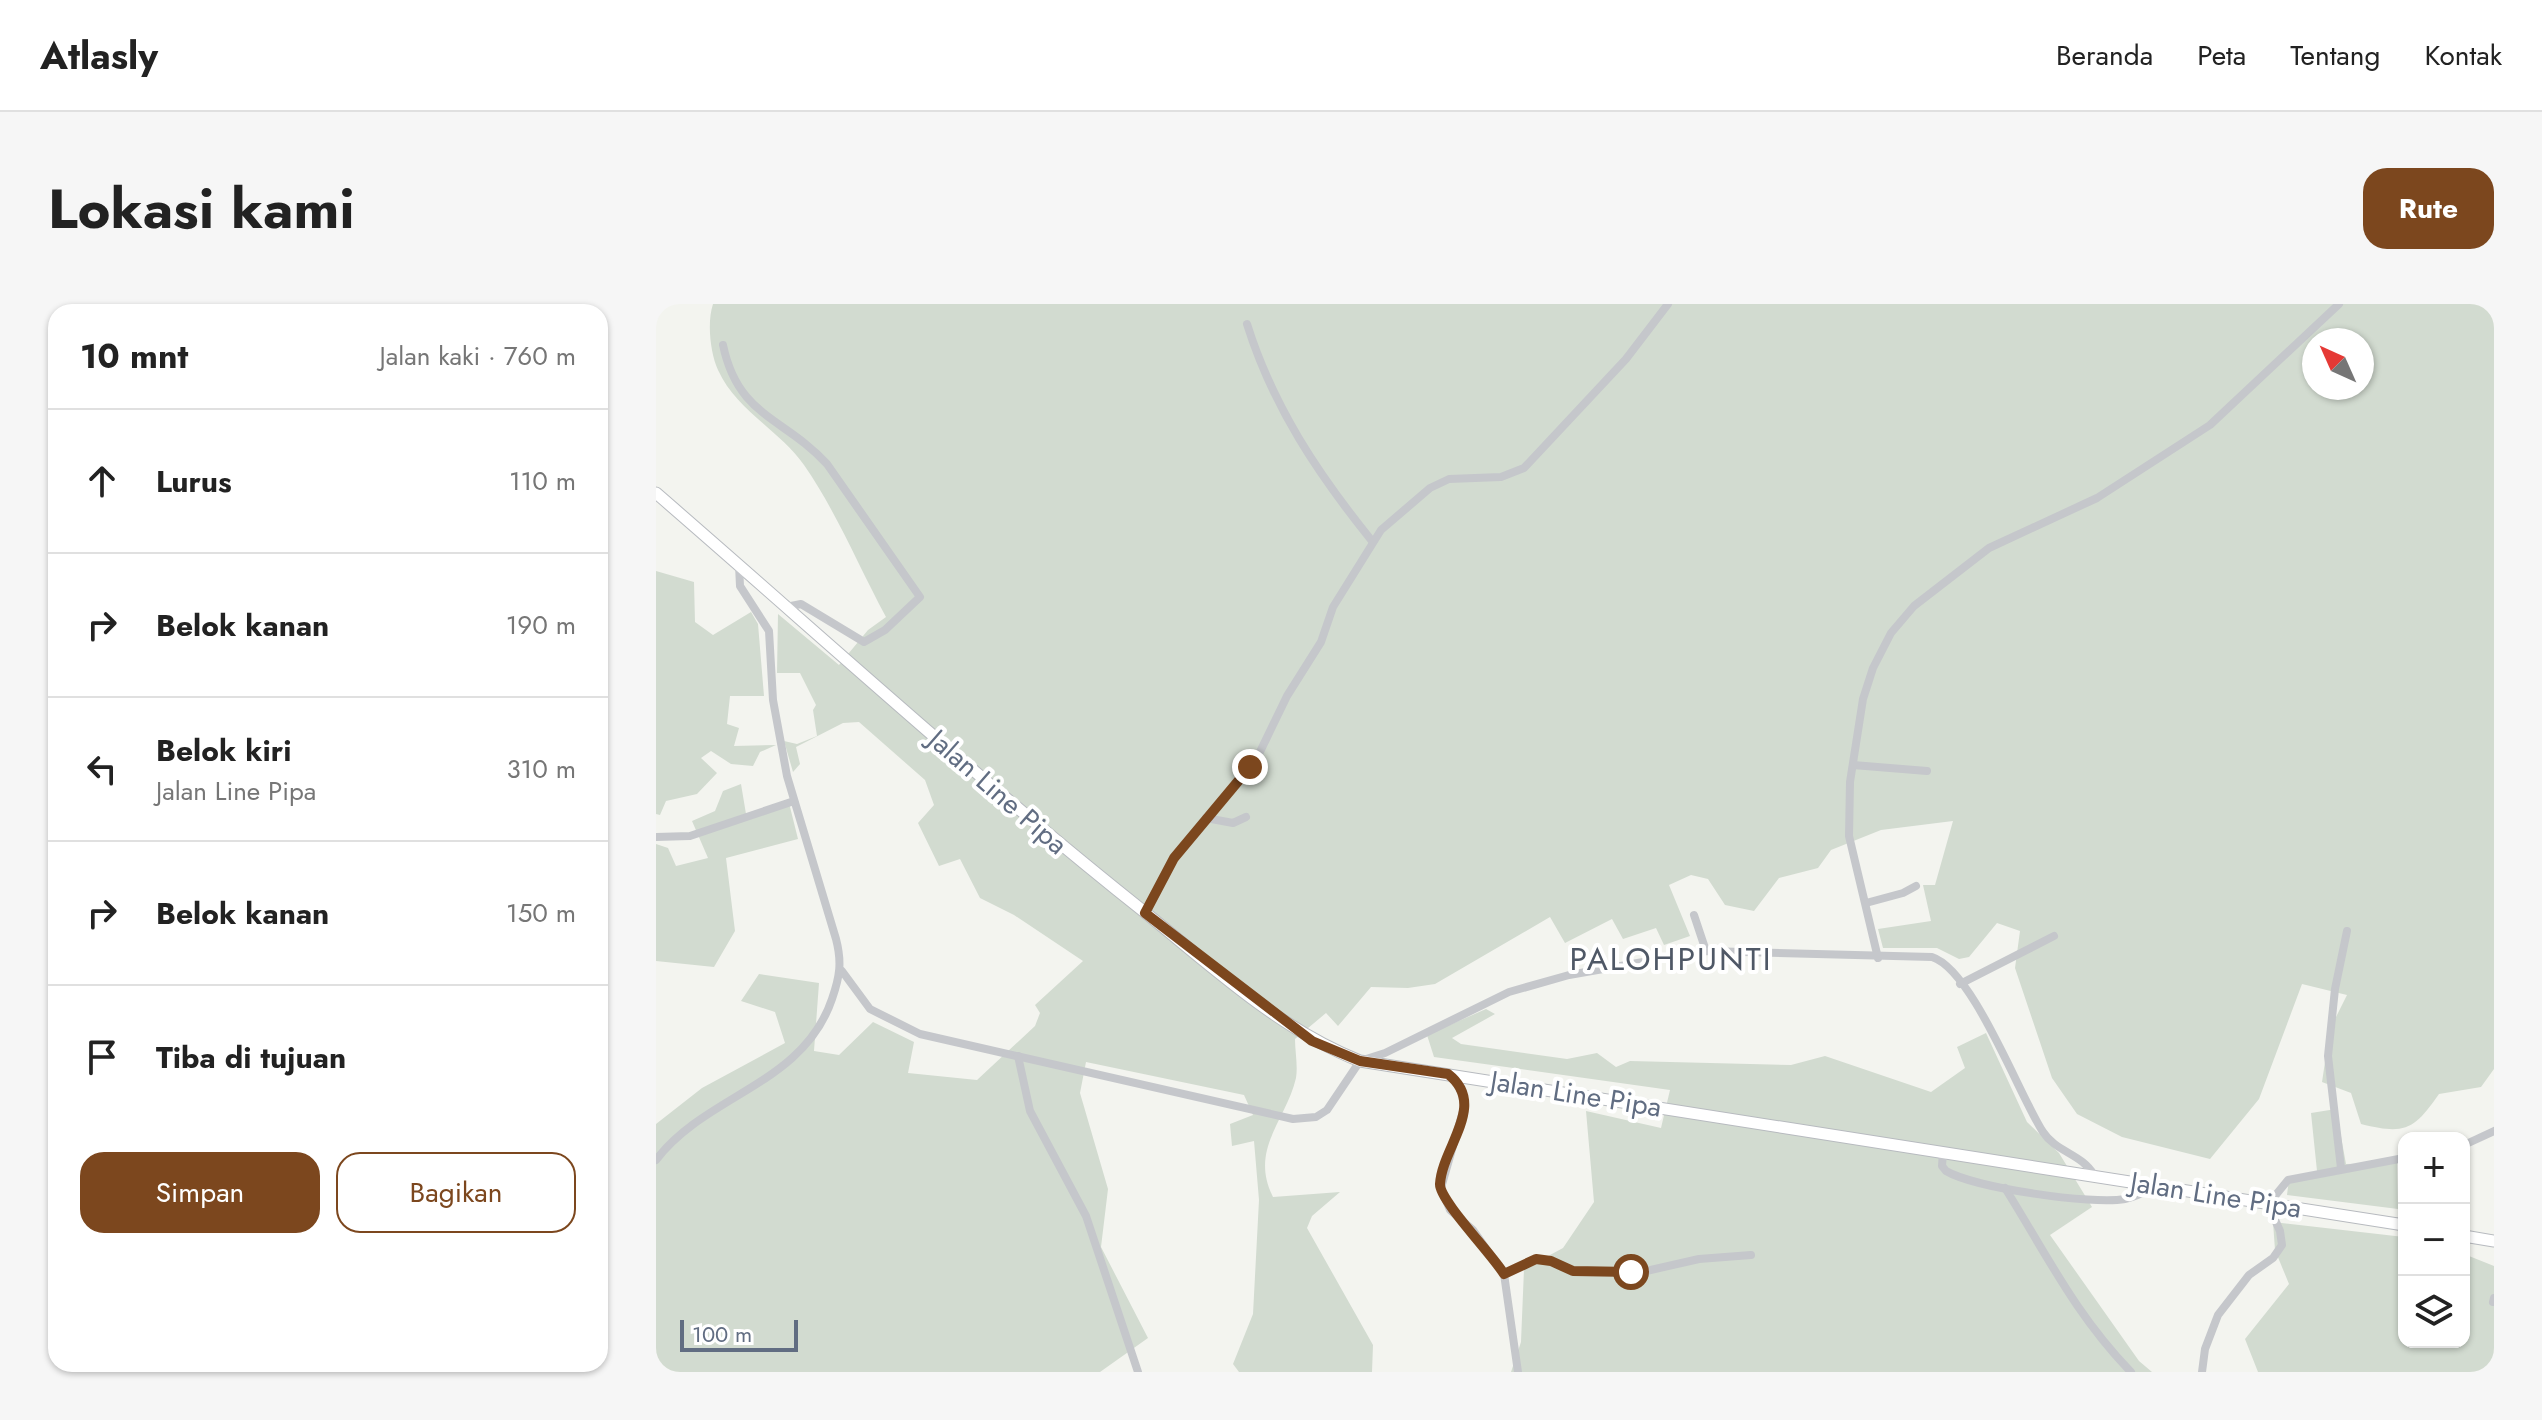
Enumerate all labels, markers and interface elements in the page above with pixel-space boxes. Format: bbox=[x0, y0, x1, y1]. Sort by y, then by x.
text: Atlasly bbox=[40, 28, 158, 83]
text: Beranda bbox=[2056, 35, 2153, 76]
text: Peta bbox=[2197, 35, 2246, 76]
text: Tentang bbox=[2290, 35, 2381, 76]
text: Kontak bbox=[2425, 35, 2502, 76]
text: Lokasi kami bbox=[48, 168, 355, 249]
button: Rute bbox=[2363, 168, 2494, 249]
north arrow bbox=[2302, 328, 2374, 400]
text: 10 mnt bbox=[80, 332, 188, 381]
text: Jalan kaki · 760 m bbox=[379, 337, 576, 375]
icon: ahead bbox=[80, 459, 124, 503]
text: Lurus bbox=[156, 460, 232, 503]
text: 110 m bbox=[509, 462, 576, 500]
icon: right bbox=[80, 603, 124, 647]
text: Belok kanan bbox=[156, 604, 329, 647]
text: 190 m bbox=[506, 606, 576, 644]
street label: Jalan Line Pipa bbox=[916, 717, 1077, 864]
text: Belok kiri bbox=[156, 729, 291, 772]
icon: left bbox=[80, 747, 124, 791]
route end bbox=[1232, 749, 1268, 785]
text: 310 m bbox=[506, 750, 576, 788]
text: Jalan Line Pipa bbox=[156, 772, 316, 810]
icon: right bbox=[80, 891, 124, 935]
text: Belok kanan bbox=[156, 892, 329, 935]
text: 150 m bbox=[506, 894, 576, 932]
district label: PALOHPUNTI bbox=[1569, 936, 1773, 982]
icon: arrive bbox=[80, 1035, 124, 1079]
text: Tiba di tujuan bbox=[156, 1036, 346, 1079]
street label: Jalan Line Pipa bbox=[1484, 1060, 1664, 1128]
map controls bbox=[2398, 1132, 2470, 1348]
button: + bbox=[2398, 1132, 2470, 1204]
button: Simpan bbox=[80, 1152, 320, 1233]
button: Bagikan bbox=[336, 1152, 576, 1233]
street label: Jalan Line Pipa bbox=[2124, 1161, 2304, 1229]
button: − bbox=[2398, 1204, 2470, 1276]
route start bbox=[1613, 1254, 1649, 1290]
button: layers bbox=[2398, 1276, 2470, 1348]
scale bar bbox=[680, 1316, 798, 1352]
text: 100 m bbox=[692, 1318, 752, 1350]

